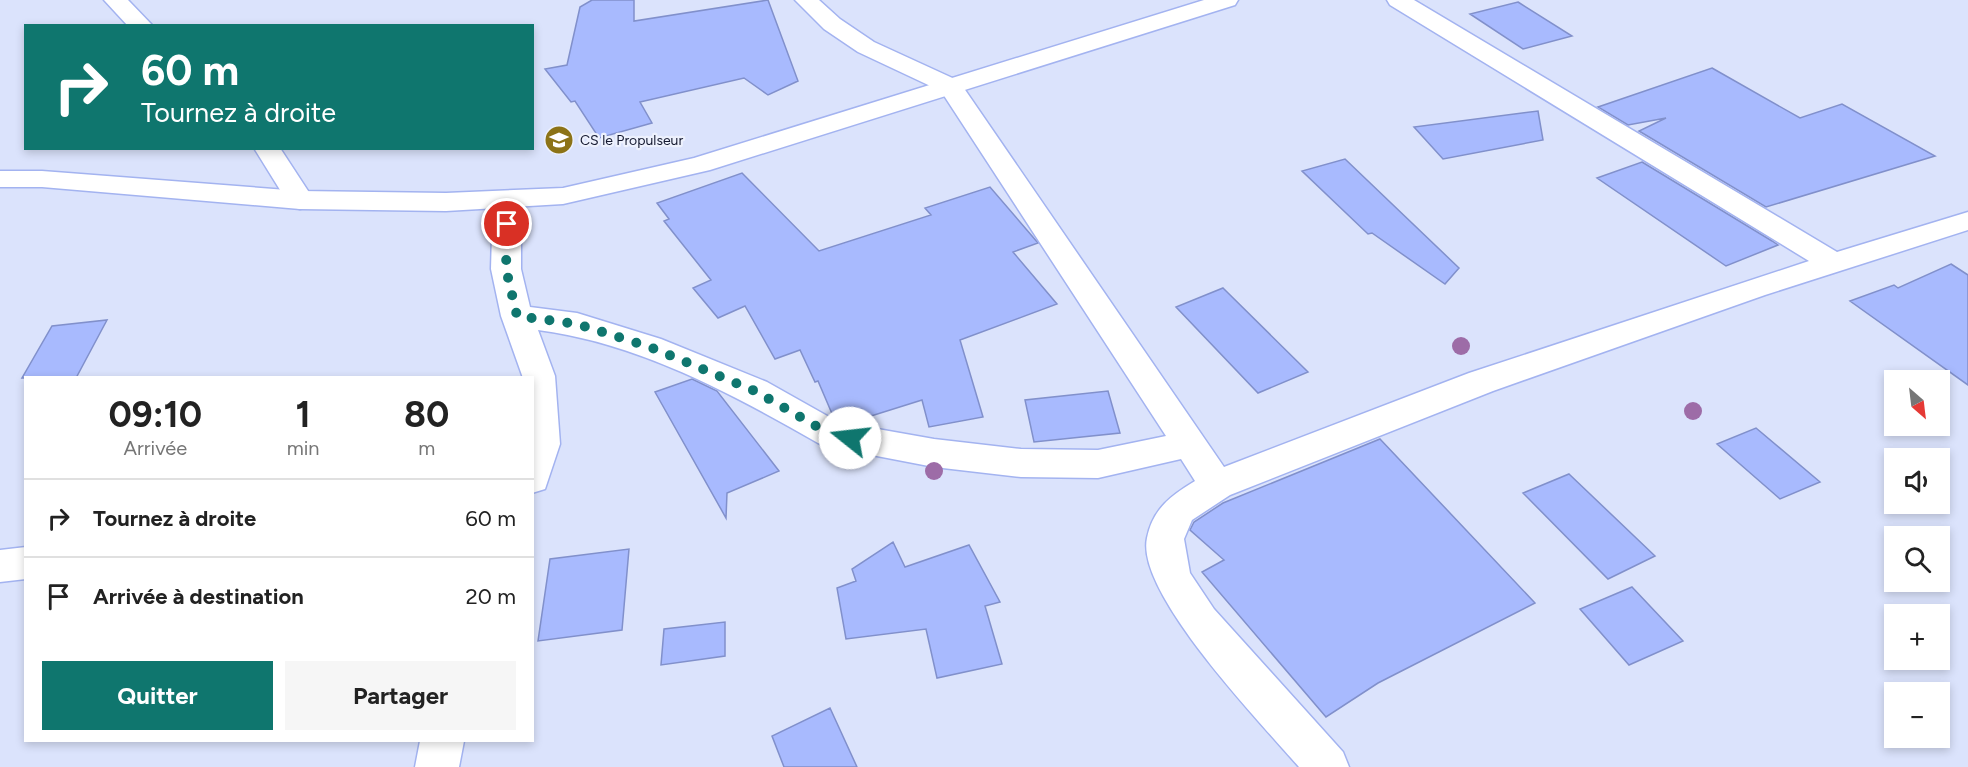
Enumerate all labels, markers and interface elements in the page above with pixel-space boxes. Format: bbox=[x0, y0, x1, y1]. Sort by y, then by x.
text: 60 m bbox=[141, 45, 239, 96]
icon: right bbox=[42, 48, 120, 126]
text: Tournez à droite bbox=[141, 96, 336, 129]
school or university icon: CS le Propulseur bbox=[543, 124, 575, 156]
place label: CS le Propulseur bbox=[580, 132, 683, 149]
pin bbox=[481, 198, 532, 249]
icon: arrive bbox=[490, 207, 523, 240]
north arrow bbox=[1884, 370, 1950, 436]
map controls bbox=[1884, 370, 1950, 748]
text: 09:10 bbox=[109, 393, 202, 436]
text: 1 bbox=[295, 393, 311, 436]
text: 80 bbox=[404, 393, 449, 436]
position arrow bbox=[818, 406, 882, 470]
text: Arrivée bbox=[123, 436, 187, 460]
text: min bbox=[287, 436, 320, 460]
text: m bbox=[418, 436, 435, 460]
button: sound bbox=[1884, 448, 1950, 514]
icon: right bbox=[42, 502, 75, 535]
text: Tournez à droite bbox=[93, 505, 256, 532]
text: 60 m bbox=[465, 505, 516, 532]
button: search bbox=[1884, 526, 1950, 592]
icon: arrive bbox=[42, 580, 75, 613]
text: Arrivée à destination bbox=[93, 583, 304, 610]
text: 20 m bbox=[465, 583, 516, 610]
button: + bbox=[1884, 604, 1950, 670]
button: Quitter bbox=[42, 661, 273, 730]
button: Partager bbox=[285, 661, 516, 730]
button: − bbox=[1884, 682, 1950, 748]

